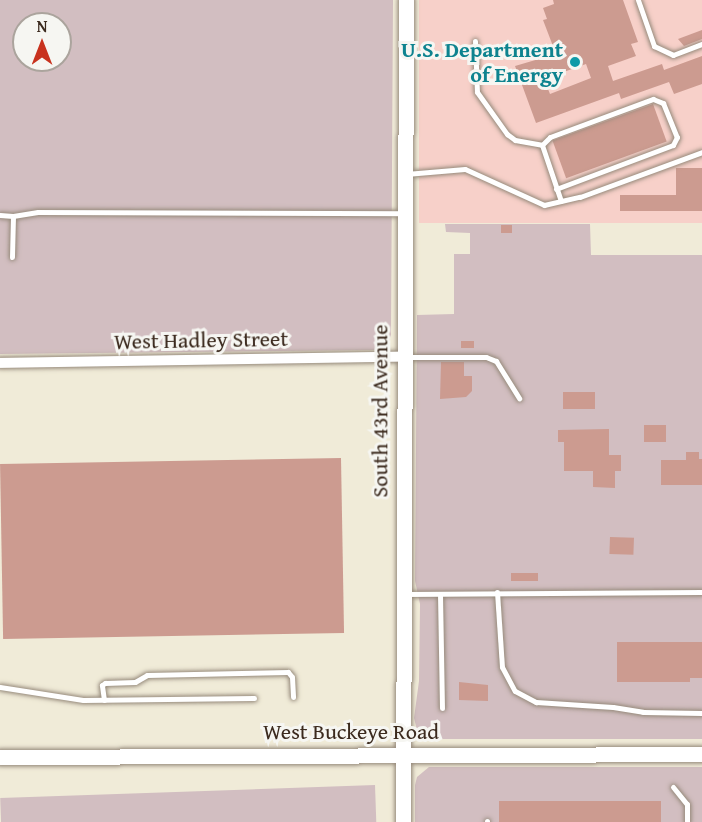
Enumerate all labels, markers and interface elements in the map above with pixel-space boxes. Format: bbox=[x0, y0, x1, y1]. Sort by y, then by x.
north arrow bbox=[12, 12, 72, 72]
text: N bbox=[37, 14, 47, 38]
place label: U.S. Department of Energy bbox=[401, 36, 563, 88]
marker: U.S. Department of Energy bbox=[568, 55, 582, 69]
street label: South 43rd Avenue bbox=[367, 324, 393, 498]
street label: West Hadley Street bbox=[114, 325, 288, 355]
street label: West Buckeye Road bbox=[263, 719, 439, 745]

